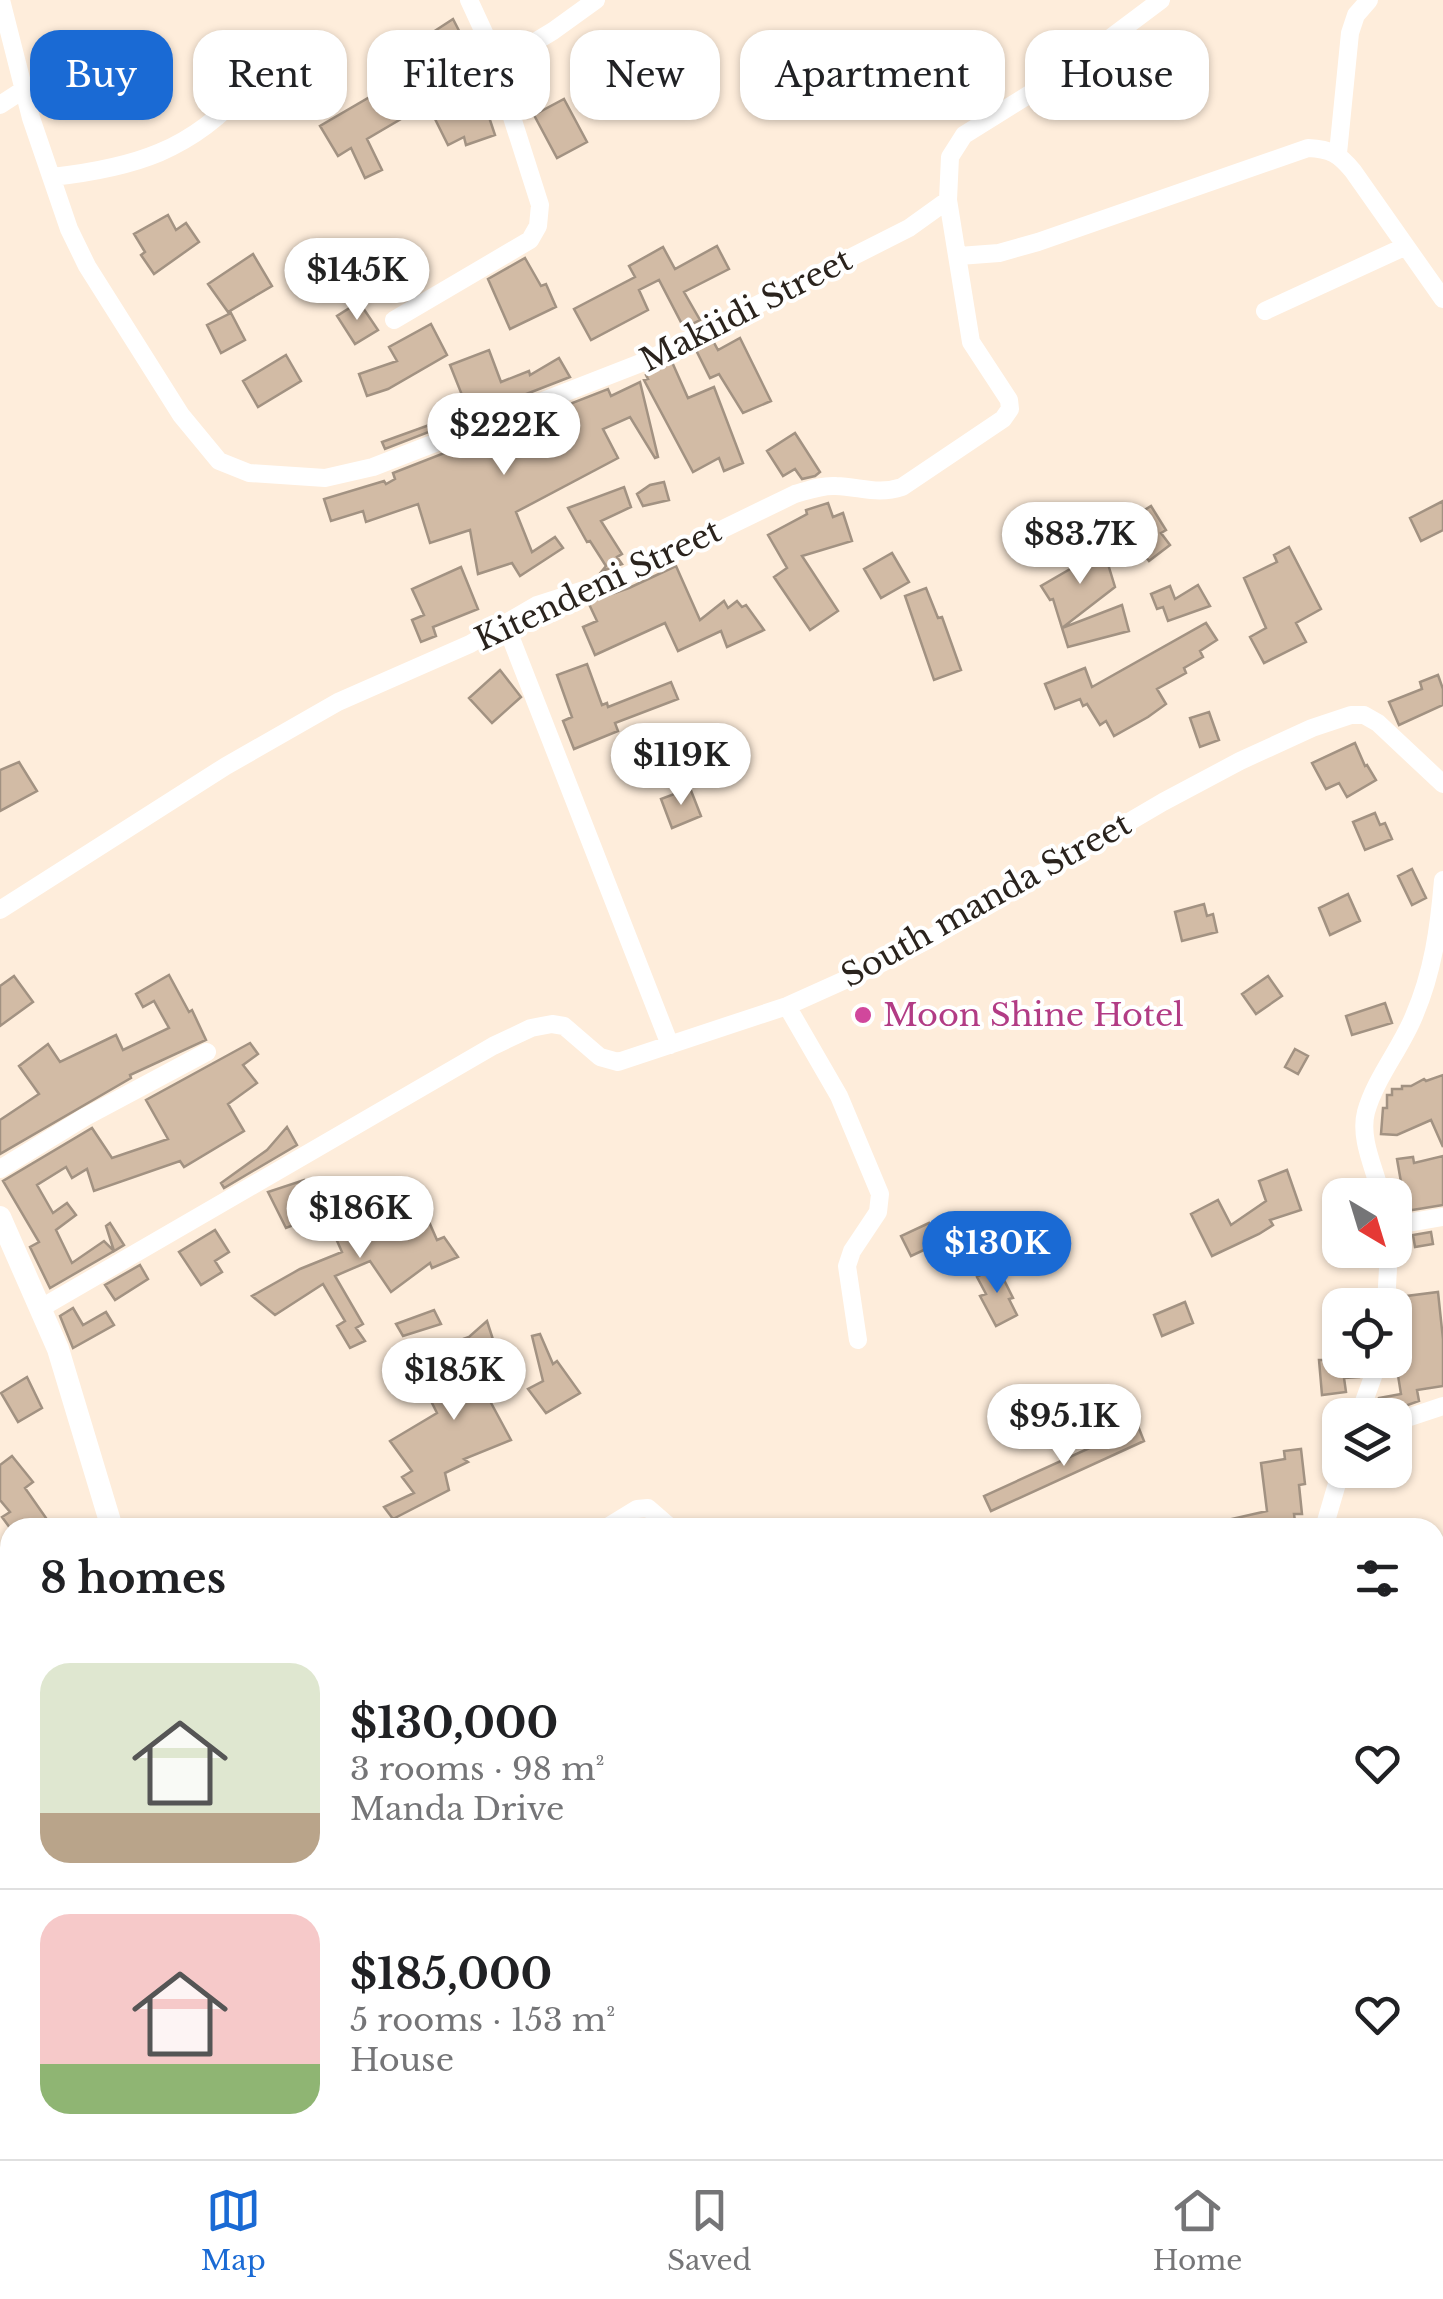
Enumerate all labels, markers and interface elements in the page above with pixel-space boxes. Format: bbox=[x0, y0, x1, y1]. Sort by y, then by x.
chip: Buy bbox=[30, 30, 173, 120]
chip: Rent bbox=[193, 30, 347, 120]
chip: Filters bbox=[367, 30, 550, 120]
chip: New bbox=[570, 30, 720, 120]
chip: Apartment bbox=[740, 30, 1005, 120]
chip: House bbox=[1025, 30, 1209, 120]
pin: $145K bbox=[287, 238, 427, 323]
street label: Makiidi Street bbox=[634, 239, 858, 381]
text: $145K bbox=[306, 250, 408, 290]
pin: $222K bbox=[434, 393, 574, 478]
text: $222K bbox=[449, 405, 559, 445]
pin: $83.7K bbox=[999, 502, 1161, 587]
street label: Kitendeni Street bbox=[469, 511, 727, 659]
text: $83.7K bbox=[1024, 514, 1136, 554]
pin: $119K bbox=[611, 723, 751, 808]
text: $119K bbox=[633, 735, 729, 775]
street label: South manda Street bbox=[834, 804, 1138, 996]
place label: Moon Shine Hotel bbox=[883, 995, 1184, 1035]
marker: Moon Shine Hotel bbox=[852, 1004, 874, 1026]
pin: $186K bbox=[290, 1176, 430, 1261]
north arrow bbox=[1322, 1178, 1412, 1268]
map controls bbox=[1322, 1178, 1412, 1488]
text: $186K bbox=[309, 1188, 411, 1228]
pin: $130K bbox=[927, 1211, 1067, 1296]
text: $130K bbox=[944, 1223, 1050, 1263]
button: locate bbox=[1322, 1288, 1412, 1378]
pin: $185K bbox=[384, 1338, 524, 1423]
text: $185K bbox=[404, 1350, 504, 1390]
pin: $95.1K bbox=[983, 1384, 1145, 1469]
text: $95.1K bbox=[1009, 1396, 1119, 1436]
button: layers bbox=[1322, 1398, 1412, 1488]
icon: filters bbox=[1350, 1551, 1405, 1606]
text: 8 homes bbox=[40, 1552, 226, 1604]
text: $130,000 bbox=[350, 1697, 558, 1749]
icon: home bbox=[120, 1703, 240, 1823]
icon: heart bbox=[1350, 1736, 1405, 1791]
text: 3 rooms · 98 m² bbox=[350, 1749, 605, 1789]
text: Manda Drive bbox=[350, 1789, 564, 1829]
text: $185,000 bbox=[350, 1948, 552, 2000]
icon: home bbox=[120, 1954, 240, 2074]
icon: heart bbox=[1350, 1987, 1405, 2042]
text: 5 rooms · 153 m² bbox=[350, 2000, 615, 2040]
text: House bbox=[350, 2040, 454, 2080]
tab: Map bbox=[201, 2183, 266, 2278]
tab: Saved bbox=[667, 2183, 751, 2278]
tab: Home bbox=[1153, 2183, 1242, 2278]

